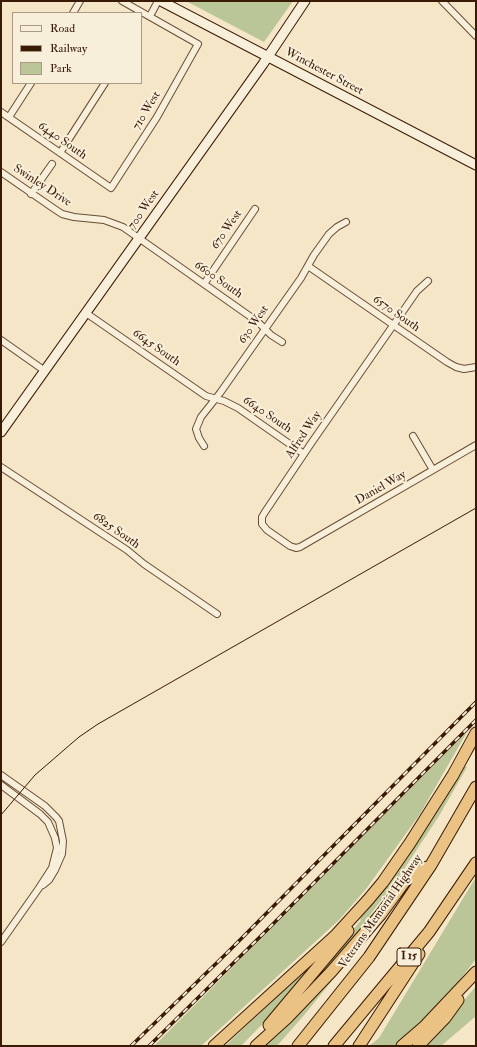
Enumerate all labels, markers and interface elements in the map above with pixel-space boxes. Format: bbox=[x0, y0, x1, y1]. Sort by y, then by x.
legend bbox=[12, 12, 142, 84]
text: Road bbox=[50, 21, 75, 36]
text: Railway bbox=[50, 41, 87, 56]
street label: Winchester Street bbox=[282, 45, 366, 99]
text: Park bbox=[50, 61, 72, 76]
street label: 710 West bbox=[130, 89, 164, 133]
street label: 6440 South bbox=[35, 119, 89, 163]
street label: Swinley Drive bbox=[10, 162, 74, 210]
street label: 700 West bbox=[125, 188, 163, 232]
street label: 670 West bbox=[208, 208, 246, 252]
street label: 6600 South bbox=[191, 258, 245, 302]
street label: 6570 South bbox=[370, 293, 422, 335]
street label: 630 West bbox=[236, 303, 272, 347]
street label: 6645 South bbox=[129, 326, 183, 370]
street label: 6640 South bbox=[240, 393, 294, 437]
street label: Alfred Way bbox=[283, 409, 325, 461]
street label: Daniel Way bbox=[353, 468, 409, 508]
street label: 6825 South bbox=[90, 510, 142, 552]
street label: Veterans Memorial Highway bbox=[336, 852, 426, 972]
road number: I 15 bbox=[397, 948, 421, 966]

